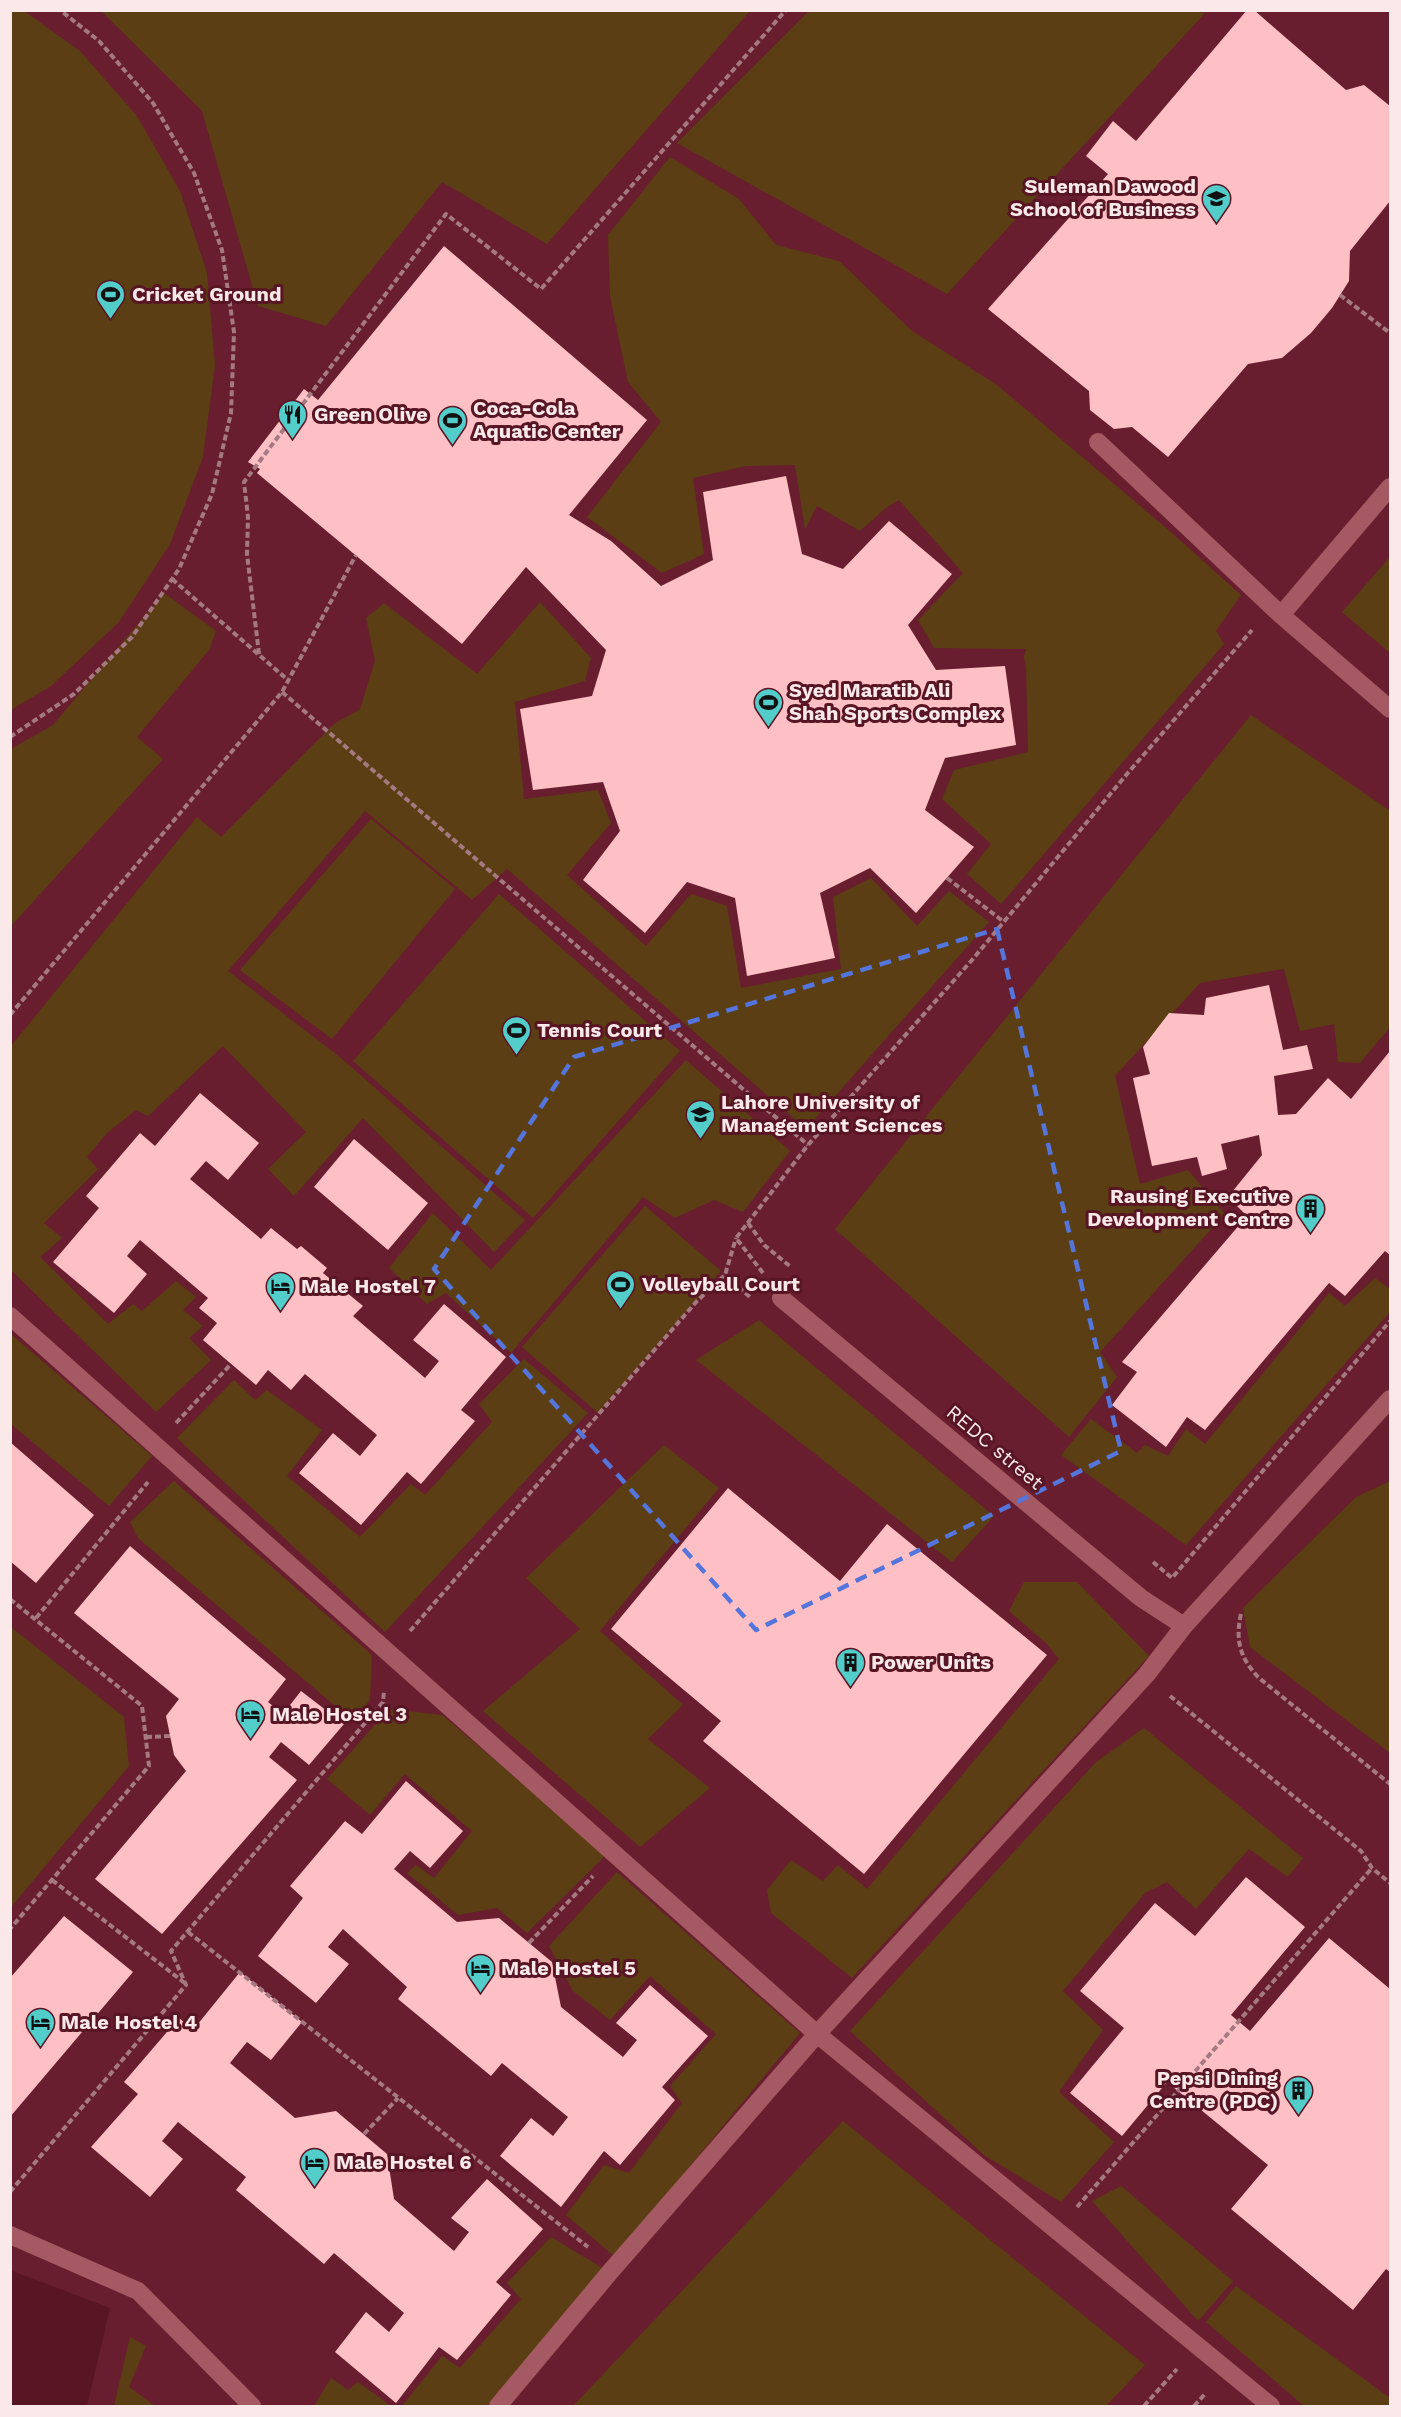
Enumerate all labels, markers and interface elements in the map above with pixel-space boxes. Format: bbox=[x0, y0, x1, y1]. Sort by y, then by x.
place label: Suleman Dawood School of Business bbox=[1010, 174, 1196, 221]
school or university icon: Suleman Dawood School of Business bbox=[1201, 182, 1233, 224]
sports icon: Cricket Ground bbox=[95, 278, 127, 320]
place label: Cricket Ground bbox=[132, 282, 281, 306]
place label: Coca-Cola Aquatic Center bbox=[473, 396, 621, 443]
restaurant icon: Green Olive bbox=[277, 398, 309, 440]
place label: Green Olive bbox=[314, 402, 428, 426]
sports icon: Coca-Cola Aquatic Center bbox=[436, 404, 468, 446]
place label: Syed Maratib Ali Shah Sports Complex bbox=[789, 678, 1001, 725]
sports icon: Syed Maratib Ali Shah Sports Complex bbox=[752, 686, 784, 728]
sports icon: Tennis Court bbox=[500, 1014, 532, 1056]
place label: Tennis Court bbox=[537, 1018, 662, 1042]
place label: Lahore University of Management Sciences bbox=[721, 1090, 943, 1137]
school or university icon: Lahore University of Management Sciences bbox=[684, 1098, 716, 1140]
place label: Rausing Executive Development Centre bbox=[1087, 1184, 1290, 1231]
building icon: Rausing Executive Development Centre bbox=[1295, 1192, 1327, 1234]
sports icon: Volleyball Court bbox=[605, 1268, 637, 1310]
hotel icon: Male Hostel 7 bbox=[264, 1270, 296, 1312]
place label: Volleyball Court bbox=[642, 1272, 800, 1296]
place label: Male Hostel 7 bbox=[301, 1274, 436, 1298]
street label: REDC street bbox=[942, 1400, 1049, 1495]
building icon: Power Units bbox=[834, 1646, 866, 1688]
place label: Power Units bbox=[871, 1650, 991, 1674]
hotel icon: Male Hostel 3 bbox=[235, 1698, 267, 1740]
place label: Male Hostel 3 bbox=[272, 1702, 407, 1726]
hotel icon: Male Hostel 5 bbox=[464, 1952, 496, 1994]
place label: Male Hostel 5 bbox=[501, 1956, 636, 1980]
hotel icon: Male Hostel 4 bbox=[24, 2006, 56, 2048]
place label: Male Hostel 4 bbox=[61, 2010, 197, 2034]
place label: Pepsi Dining Centre (PDC) bbox=[1149, 2066, 1279, 2113]
building icon: Pepsi Dining Centre (PDC) bbox=[1283, 2074, 1315, 2116]
hotel icon: Male Hostel 6 bbox=[299, 2146, 331, 2188]
place label: Male Hostel 6 bbox=[336, 2150, 472, 2174]

